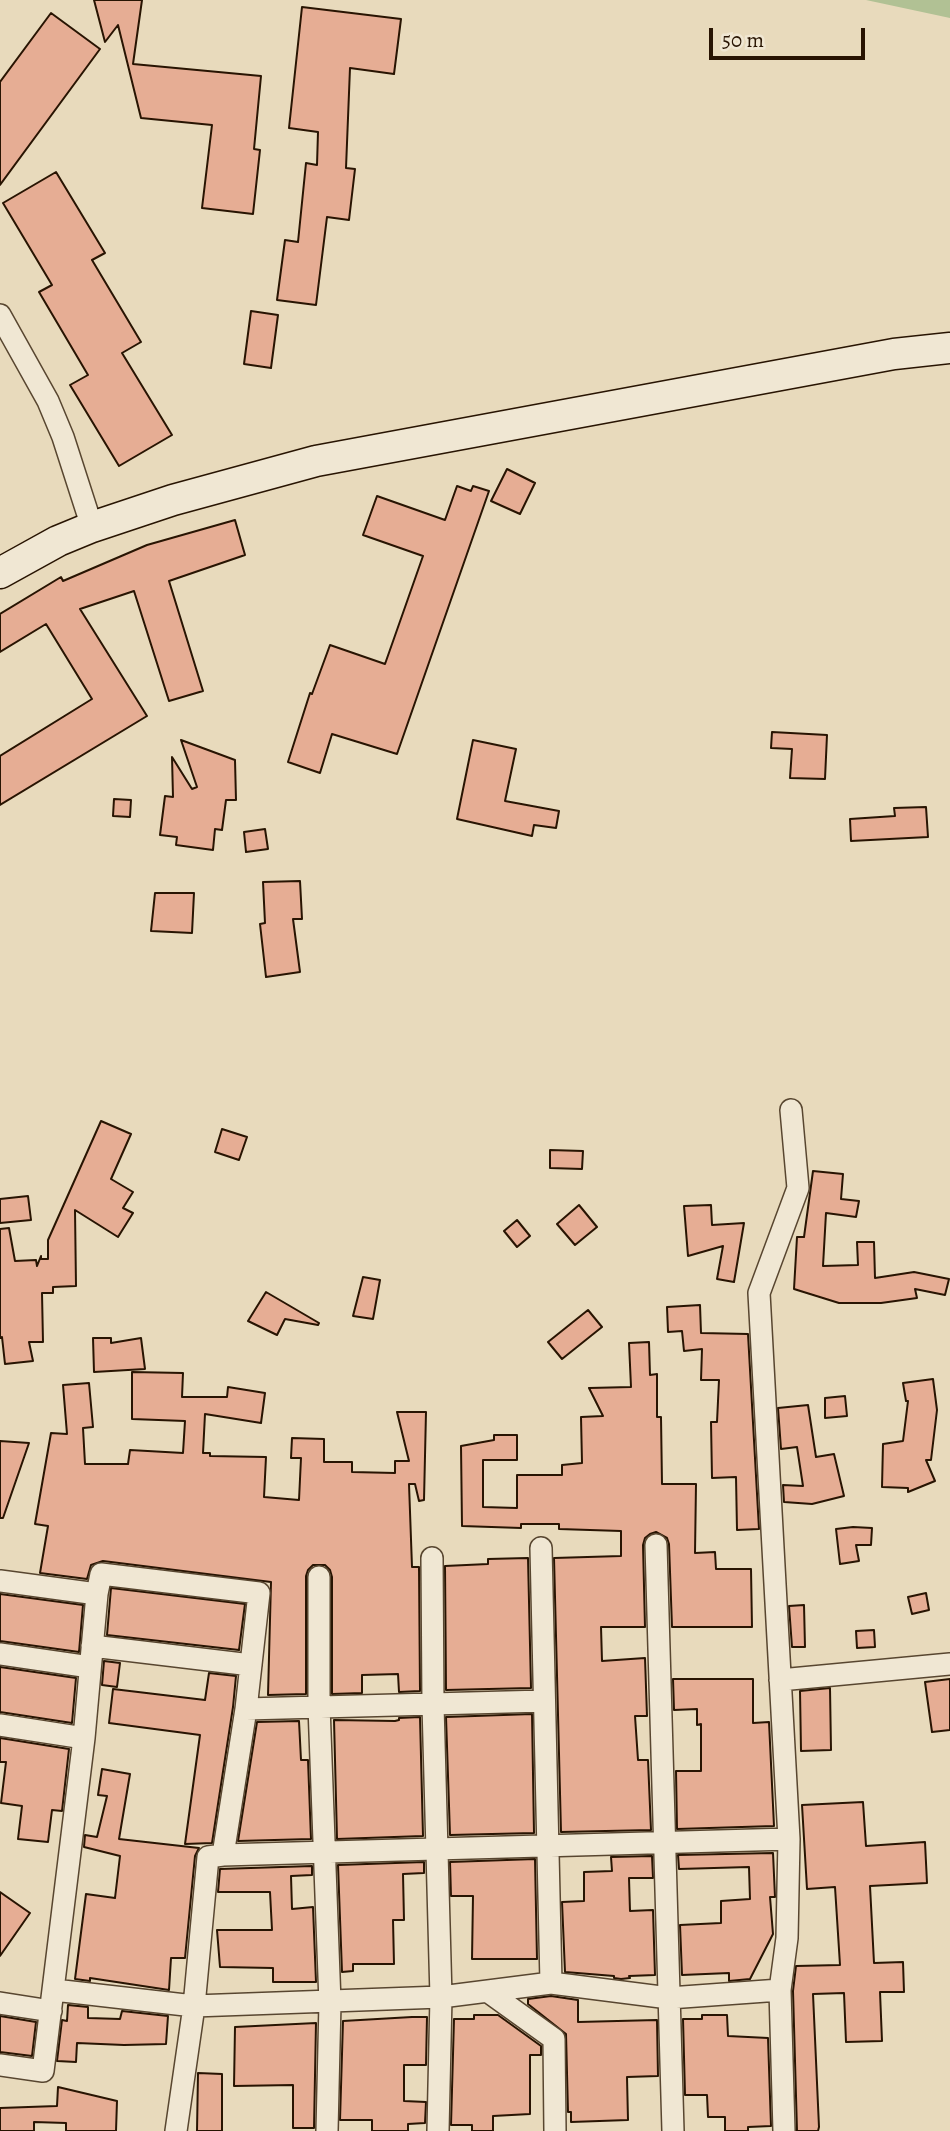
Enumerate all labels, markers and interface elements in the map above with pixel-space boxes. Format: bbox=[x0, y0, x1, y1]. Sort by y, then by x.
scale bar bbox=[712, 14, 868, 58]
text: 50 m bbox=[722, 26, 764, 54]

